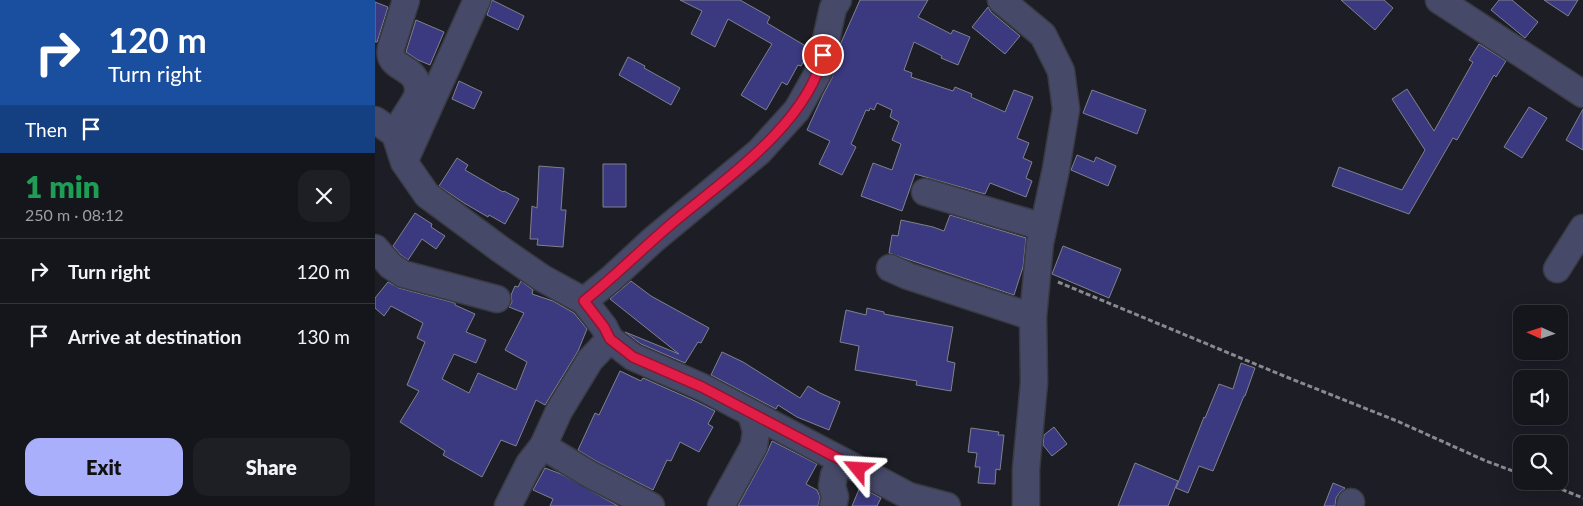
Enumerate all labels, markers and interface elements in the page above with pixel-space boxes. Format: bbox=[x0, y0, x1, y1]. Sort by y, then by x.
text: 120 m bbox=[108, 18, 207, 60]
icon: right bbox=[25, 20, 90, 85]
pin bbox=[802, 34, 844, 76]
icon: arrive bbox=[809, 41, 837, 69]
text: Turn right bbox=[108, 60, 202, 87]
icon: arrive bbox=[77, 115, 105, 143]
text: Then bbox=[25, 118, 67, 141]
text: 1 min bbox=[25, 168, 100, 204]
button: close bbox=[298, 170, 350, 222]
text: 250 m · 08:12 bbox=[25, 205, 124, 224]
icon: right bbox=[25, 257, 53, 285]
text: Turn right bbox=[68, 260, 150, 283]
text: 120 m bbox=[296, 260, 350, 283]
north arrow bbox=[1513, 305, 1567, 360]
map controls bbox=[1513, 305, 1568, 490]
icon: arrive bbox=[25, 322, 53, 350]
text: Arrive at destination bbox=[68, 325, 241, 348]
text: 130 m bbox=[296, 325, 350, 348]
button: sound bbox=[1513, 370, 1568, 425]
button: search bbox=[1513, 435, 1568, 490]
button: Exit bbox=[25, 438, 183, 496]
button: Share bbox=[193, 438, 350, 496]
position arrow bbox=[831, 442, 883, 494]

